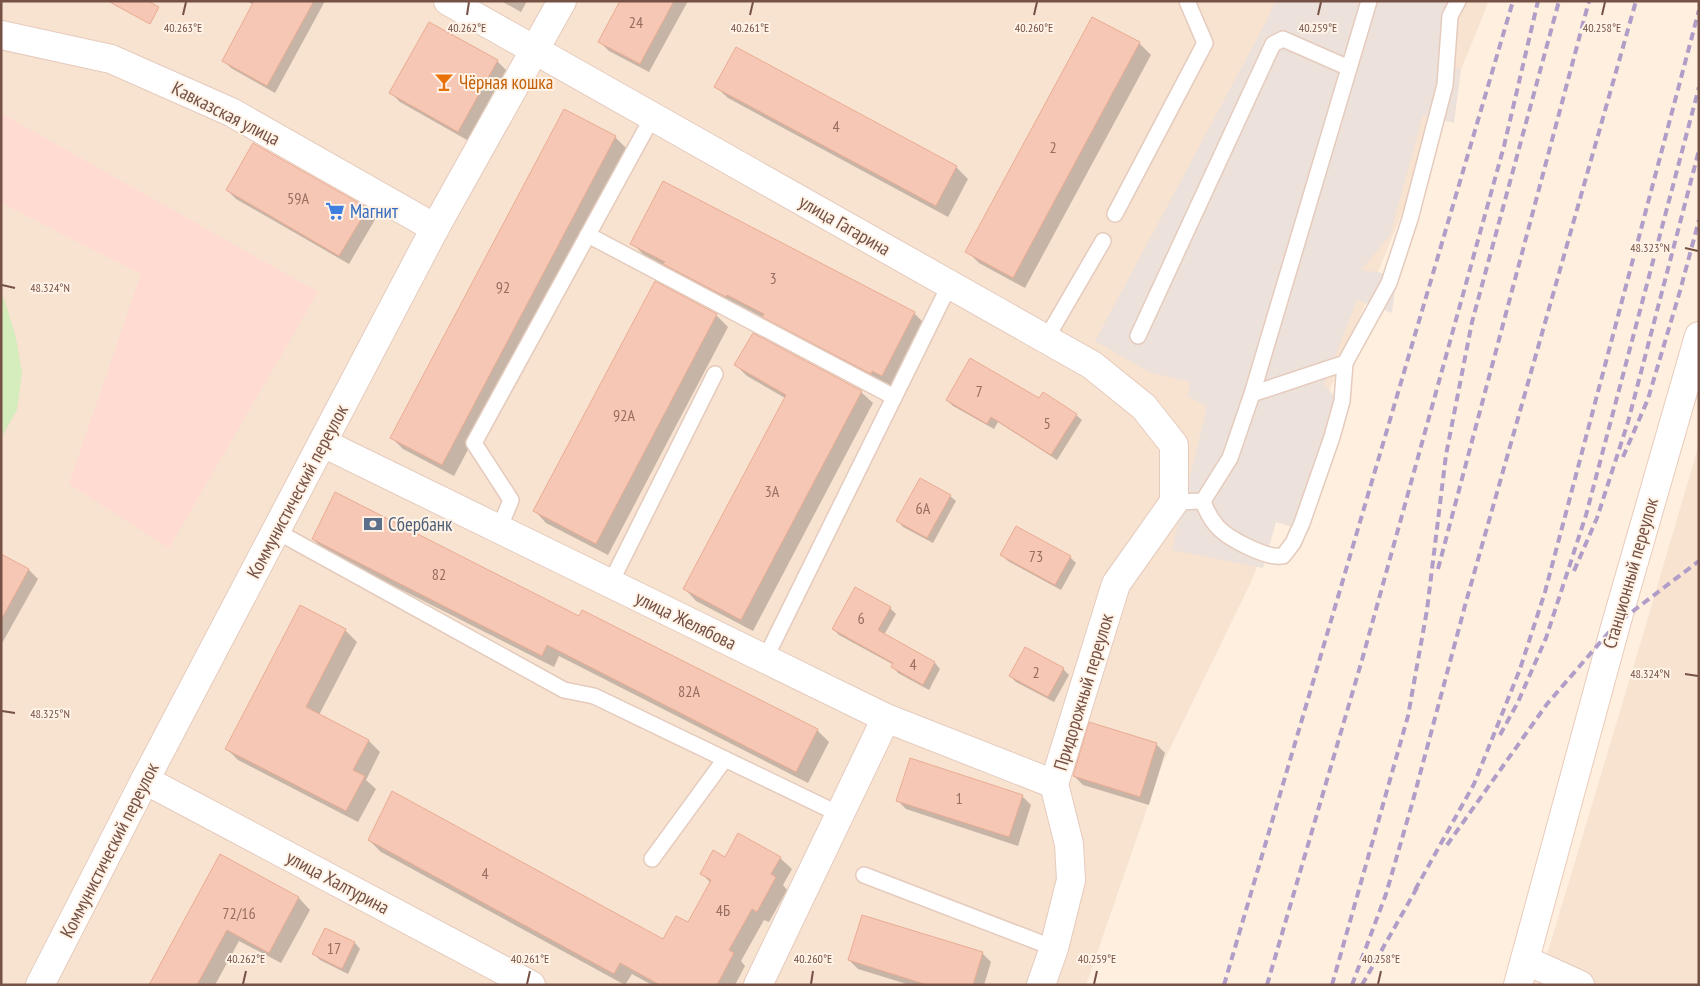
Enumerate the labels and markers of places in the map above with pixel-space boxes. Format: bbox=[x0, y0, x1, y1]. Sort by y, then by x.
place label: Чёрная кошка bbox=[459, 70, 553, 94]
bar icon: Чёрная кошка bbox=[433, 71, 455, 93]
place label: Магнит bbox=[350, 199, 399, 223]
supermarket icon: Магнит bbox=[324, 200, 346, 222]
place label: Сбербанк bbox=[388, 512, 453, 536]
bank icon: Сбербанк bbox=[362, 513, 384, 535]

